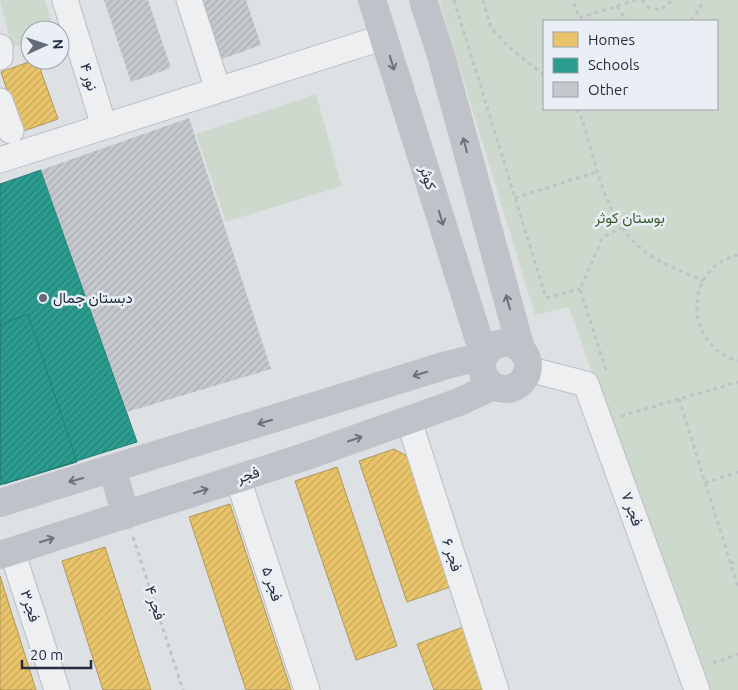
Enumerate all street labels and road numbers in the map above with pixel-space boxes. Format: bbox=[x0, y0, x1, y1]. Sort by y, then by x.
street label: نور ۴ bbox=[76, 61, 102, 93]
street label: کوثر bbox=[416, 163, 440, 192]
street label: فجر bbox=[233, 463, 262, 487]
street label: فجر ۷ bbox=[618, 489, 647, 529]
street label: فجر ۶ bbox=[438, 536, 466, 574]
street label: فجر ۵ bbox=[258, 564, 286, 604]
street label: فجر ۴ bbox=[141, 584, 169, 623]
street label: فجر۳ bbox=[16, 588, 44, 624]

